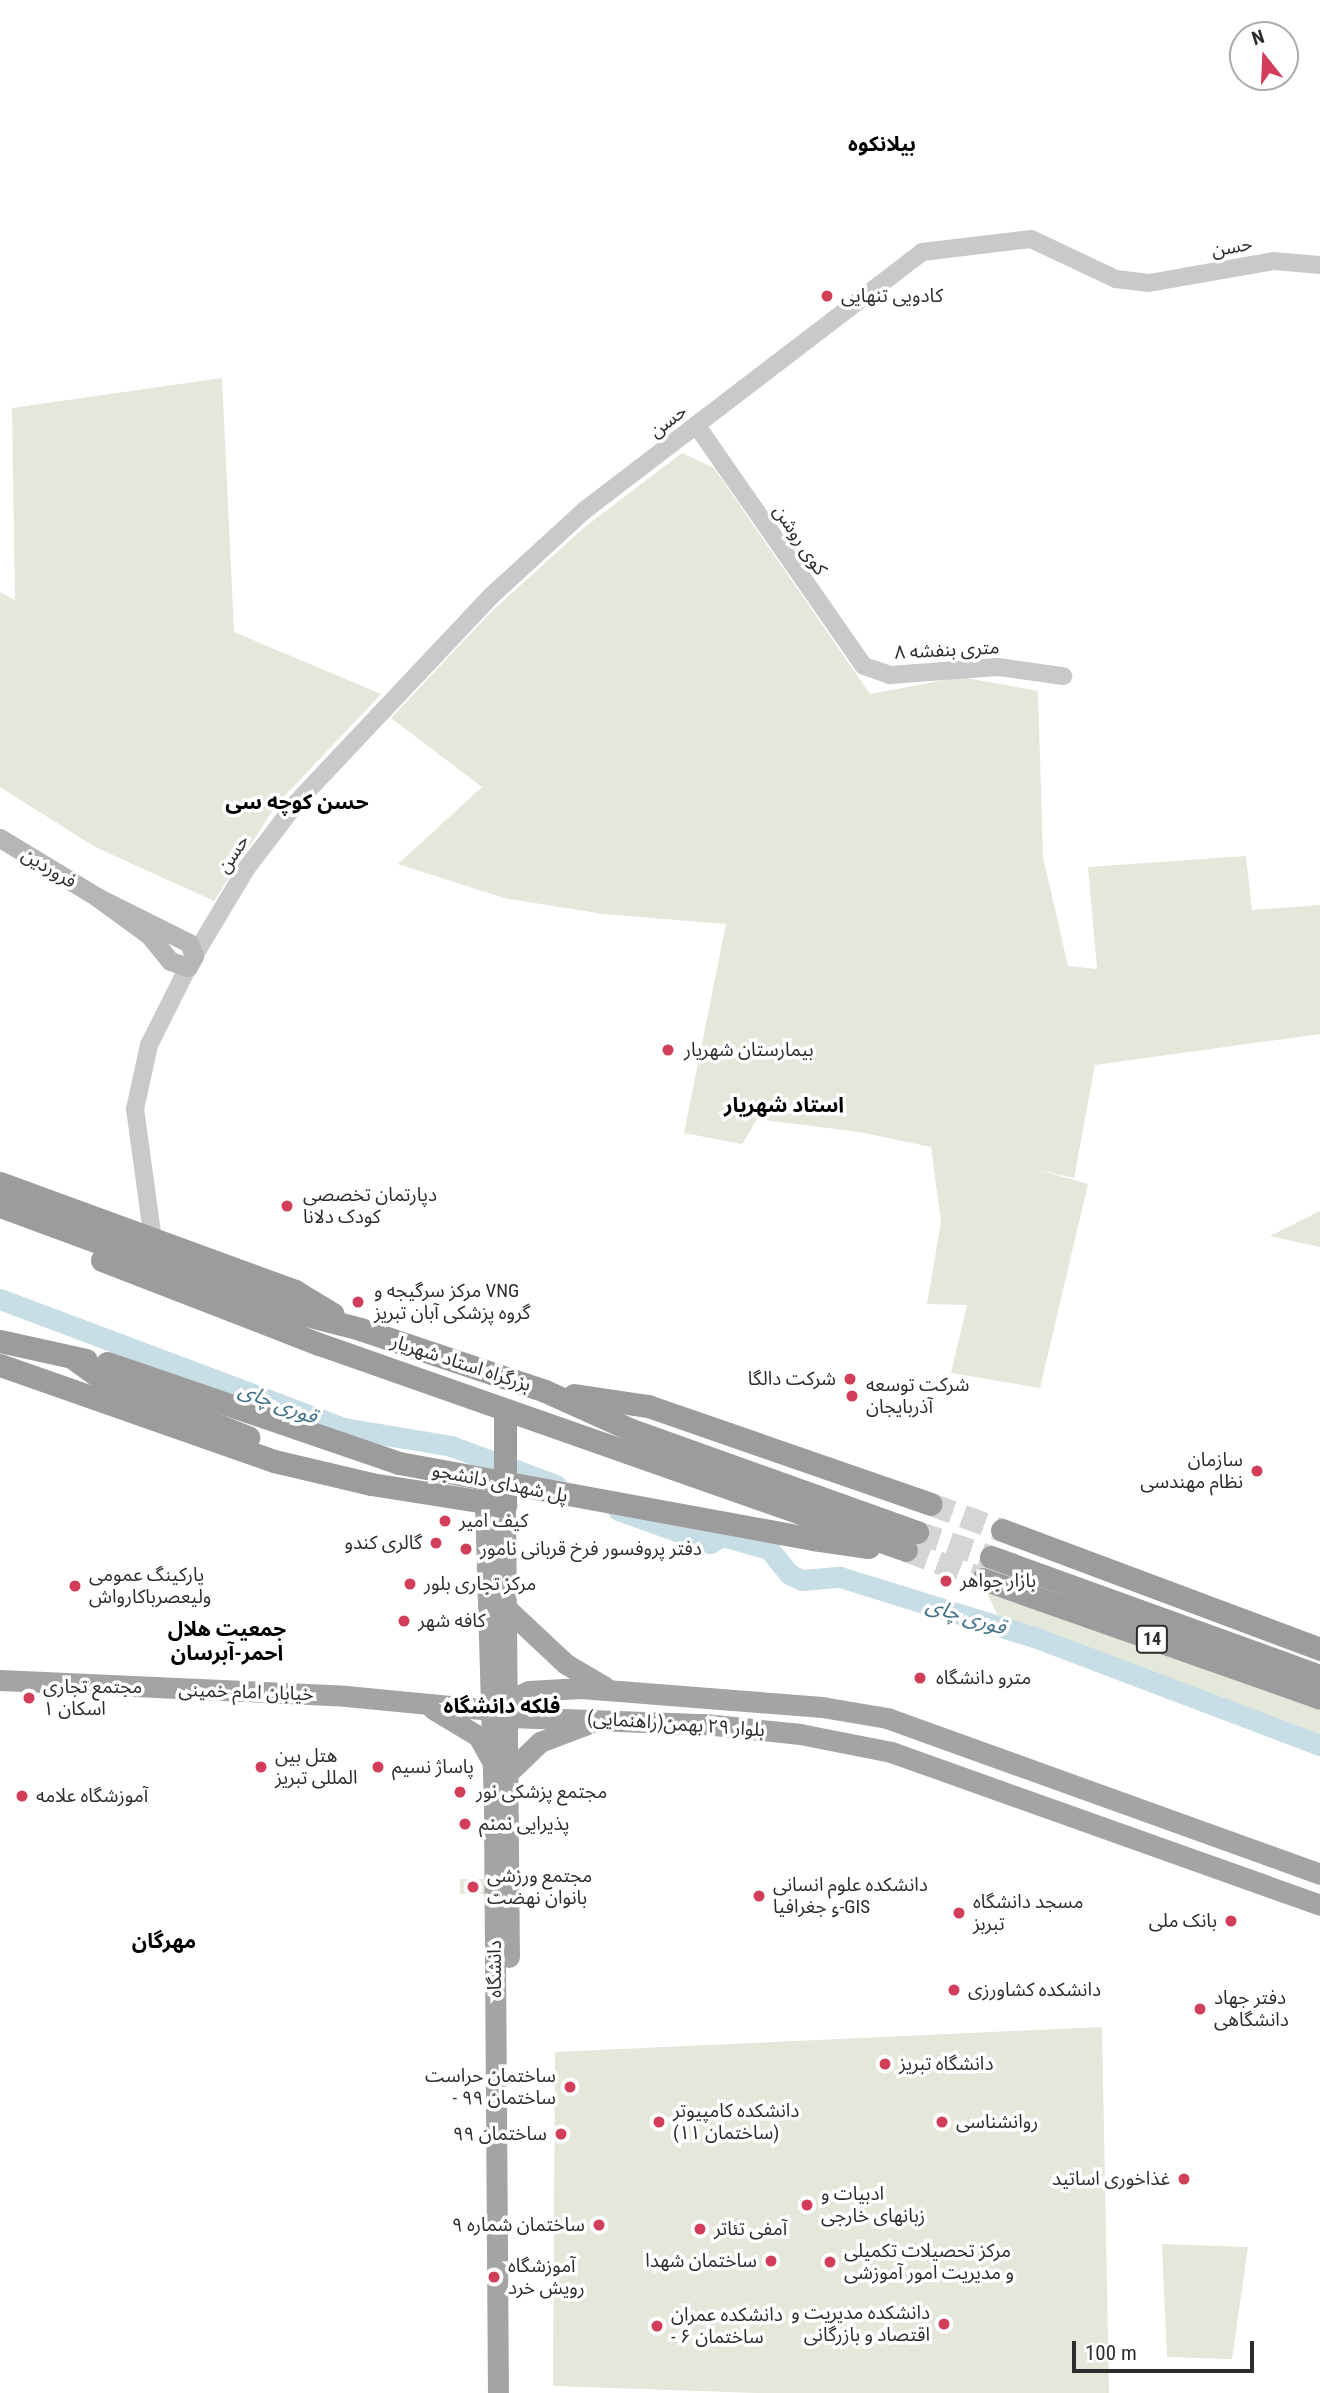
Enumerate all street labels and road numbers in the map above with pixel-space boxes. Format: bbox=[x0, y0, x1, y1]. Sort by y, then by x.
street label: حسن bbox=[1210, 232, 1254, 262]
street label: حسن bbox=[645, 399, 691, 443]
street label: کوی روشن bbox=[768, 501, 832, 579]
street label: ۸ متری بنفشه bbox=[894, 636, 1000, 664]
street label: حسن bbox=[212, 831, 254, 877]
street label: فروردین bbox=[18, 843, 80, 893]
street label: بزرگراه استاد شهریار bbox=[388, 1330, 534, 1396]
street label: پل شهدای دانشجو bbox=[430, 1459, 570, 1507]
road number: 14 bbox=[1134, 1624, 1170, 1654]
street label: خیابان امام خمینی bbox=[178, 1678, 314, 1706]
street label: بلوار ٢٩ بهمن(راهنمایی) bbox=[586, 1706, 766, 1742]
street label: دانشگاه bbox=[484, 1940, 506, 1998]

